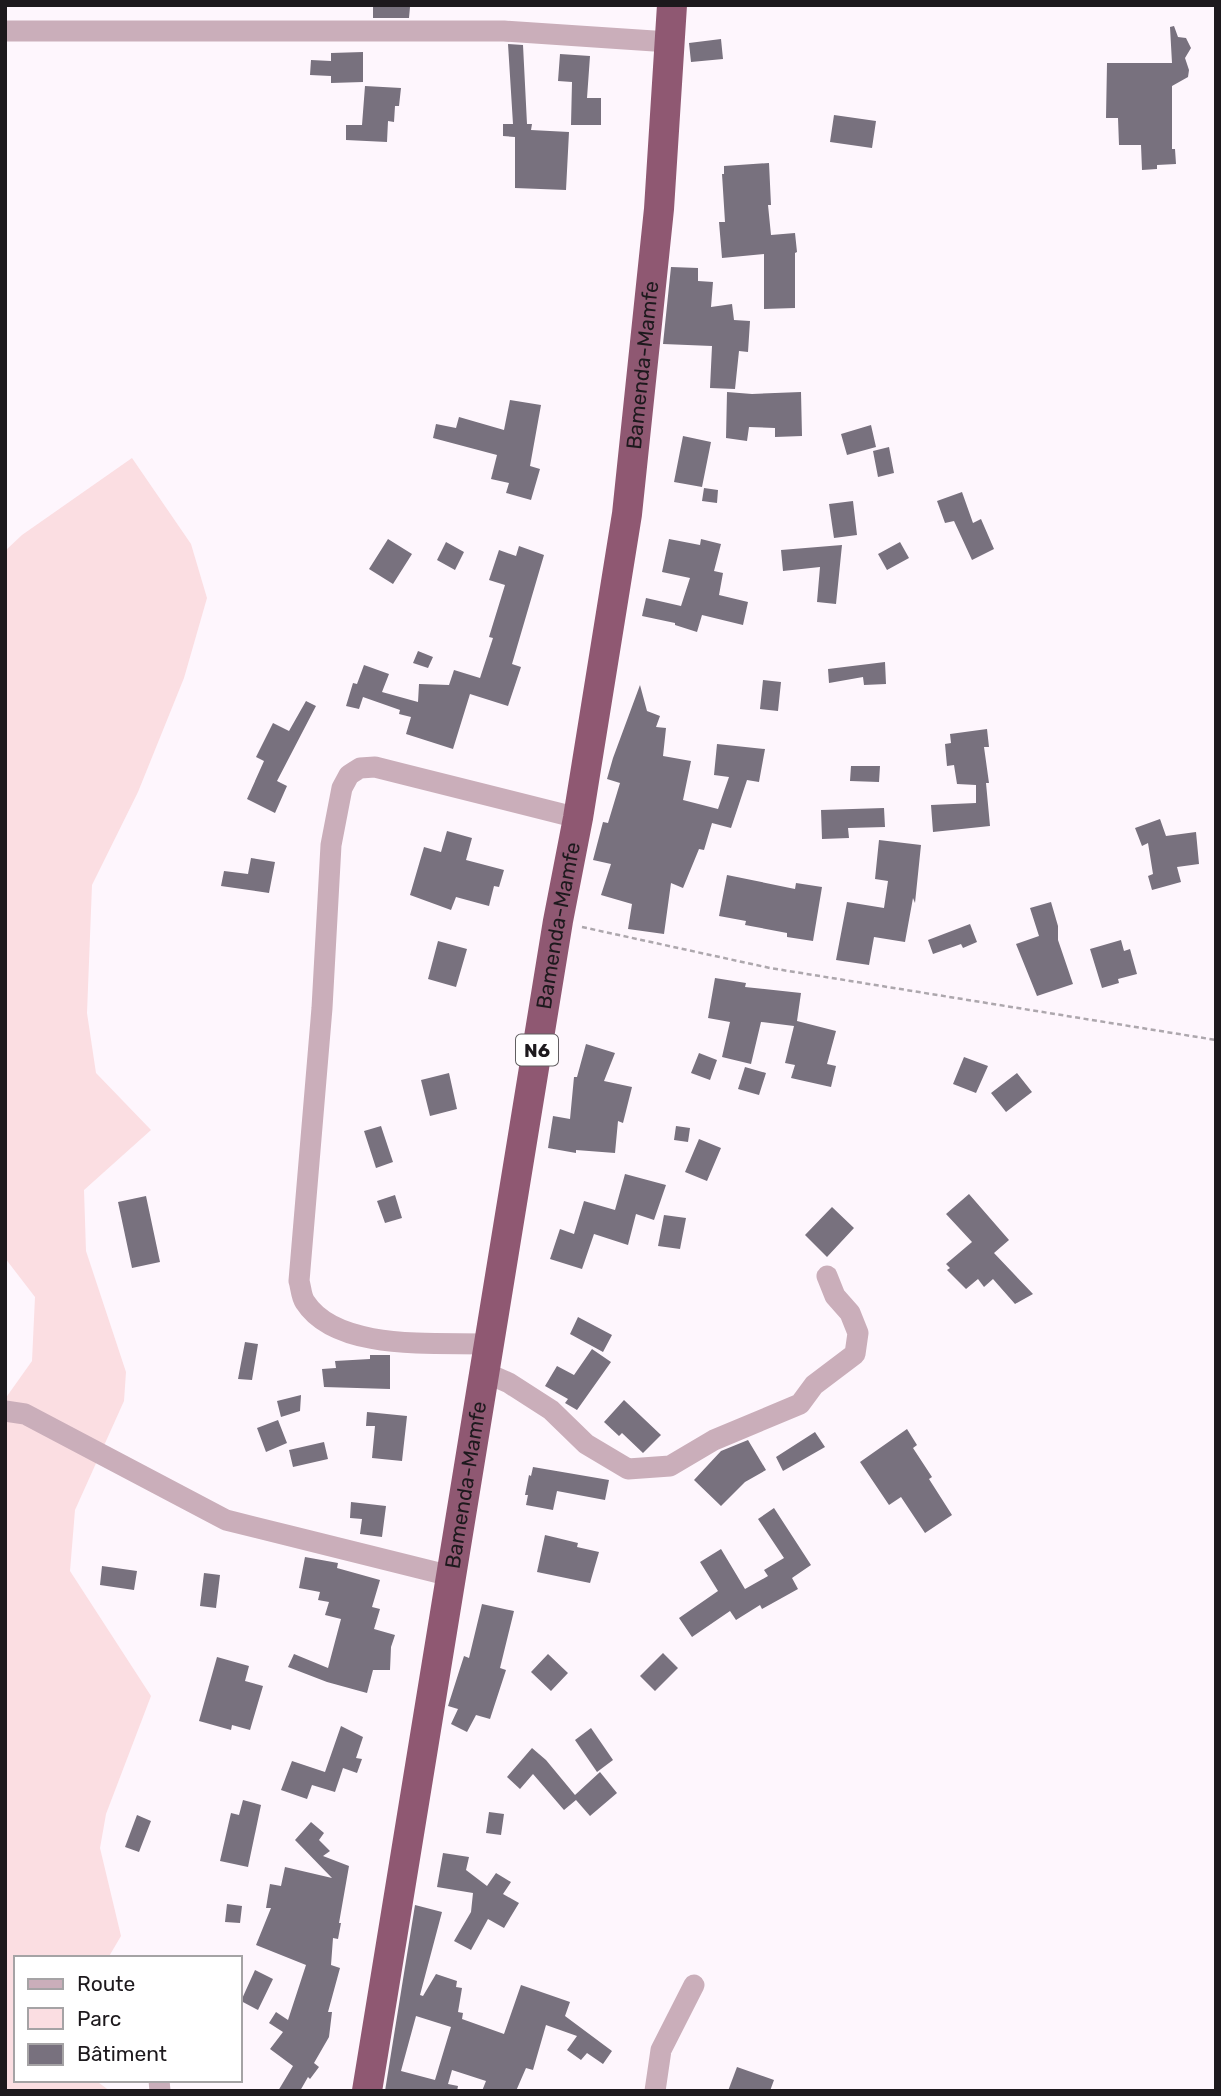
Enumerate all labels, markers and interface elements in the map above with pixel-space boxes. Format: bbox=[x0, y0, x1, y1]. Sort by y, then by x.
street label: Bamenda-Mamfe bbox=[621, 280, 663, 451]
street label: Bamenda-Mamfe bbox=[531, 840, 585, 1011]
road number: N6 bbox=[516, 1034, 558, 1066]
street label: Bamenda-Mamfe bbox=[439, 1399, 491, 1571]
legend bbox=[14, 1956, 242, 2082]
text: Route bbox=[77, 1971, 135, 1996]
text: Parc bbox=[77, 2006, 121, 2031]
text: Bâtiment bbox=[77, 2041, 167, 2066]

